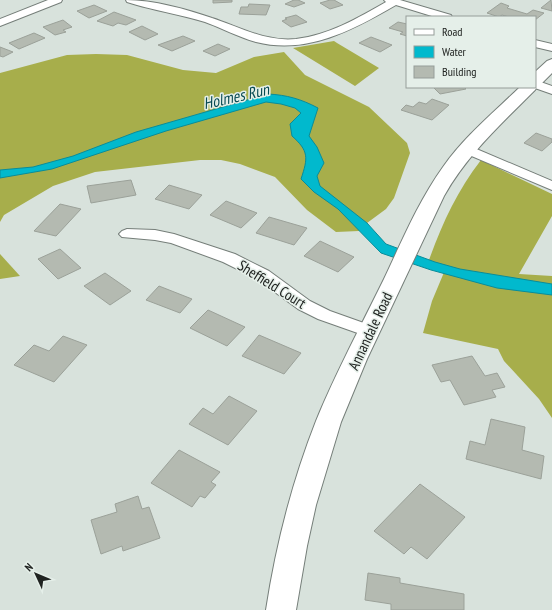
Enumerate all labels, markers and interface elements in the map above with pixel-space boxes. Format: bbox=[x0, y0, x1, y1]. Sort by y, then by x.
legend bbox=[406, 16, 536, 88]
text: Road bbox=[442, 24, 462, 39]
text: Water bbox=[442, 44, 467, 59]
text: Building bbox=[442, 64, 477, 79]
water label: Holmes Run bbox=[201, 79, 272, 113]
street label: Sheffield Court bbox=[234, 256, 310, 312]
street label: Annandale Road bbox=[344, 289, 396, 373]
north arrow bbox=[16, 554, 56, 594]
text: N bbox=[22, 560, 36, 574]

